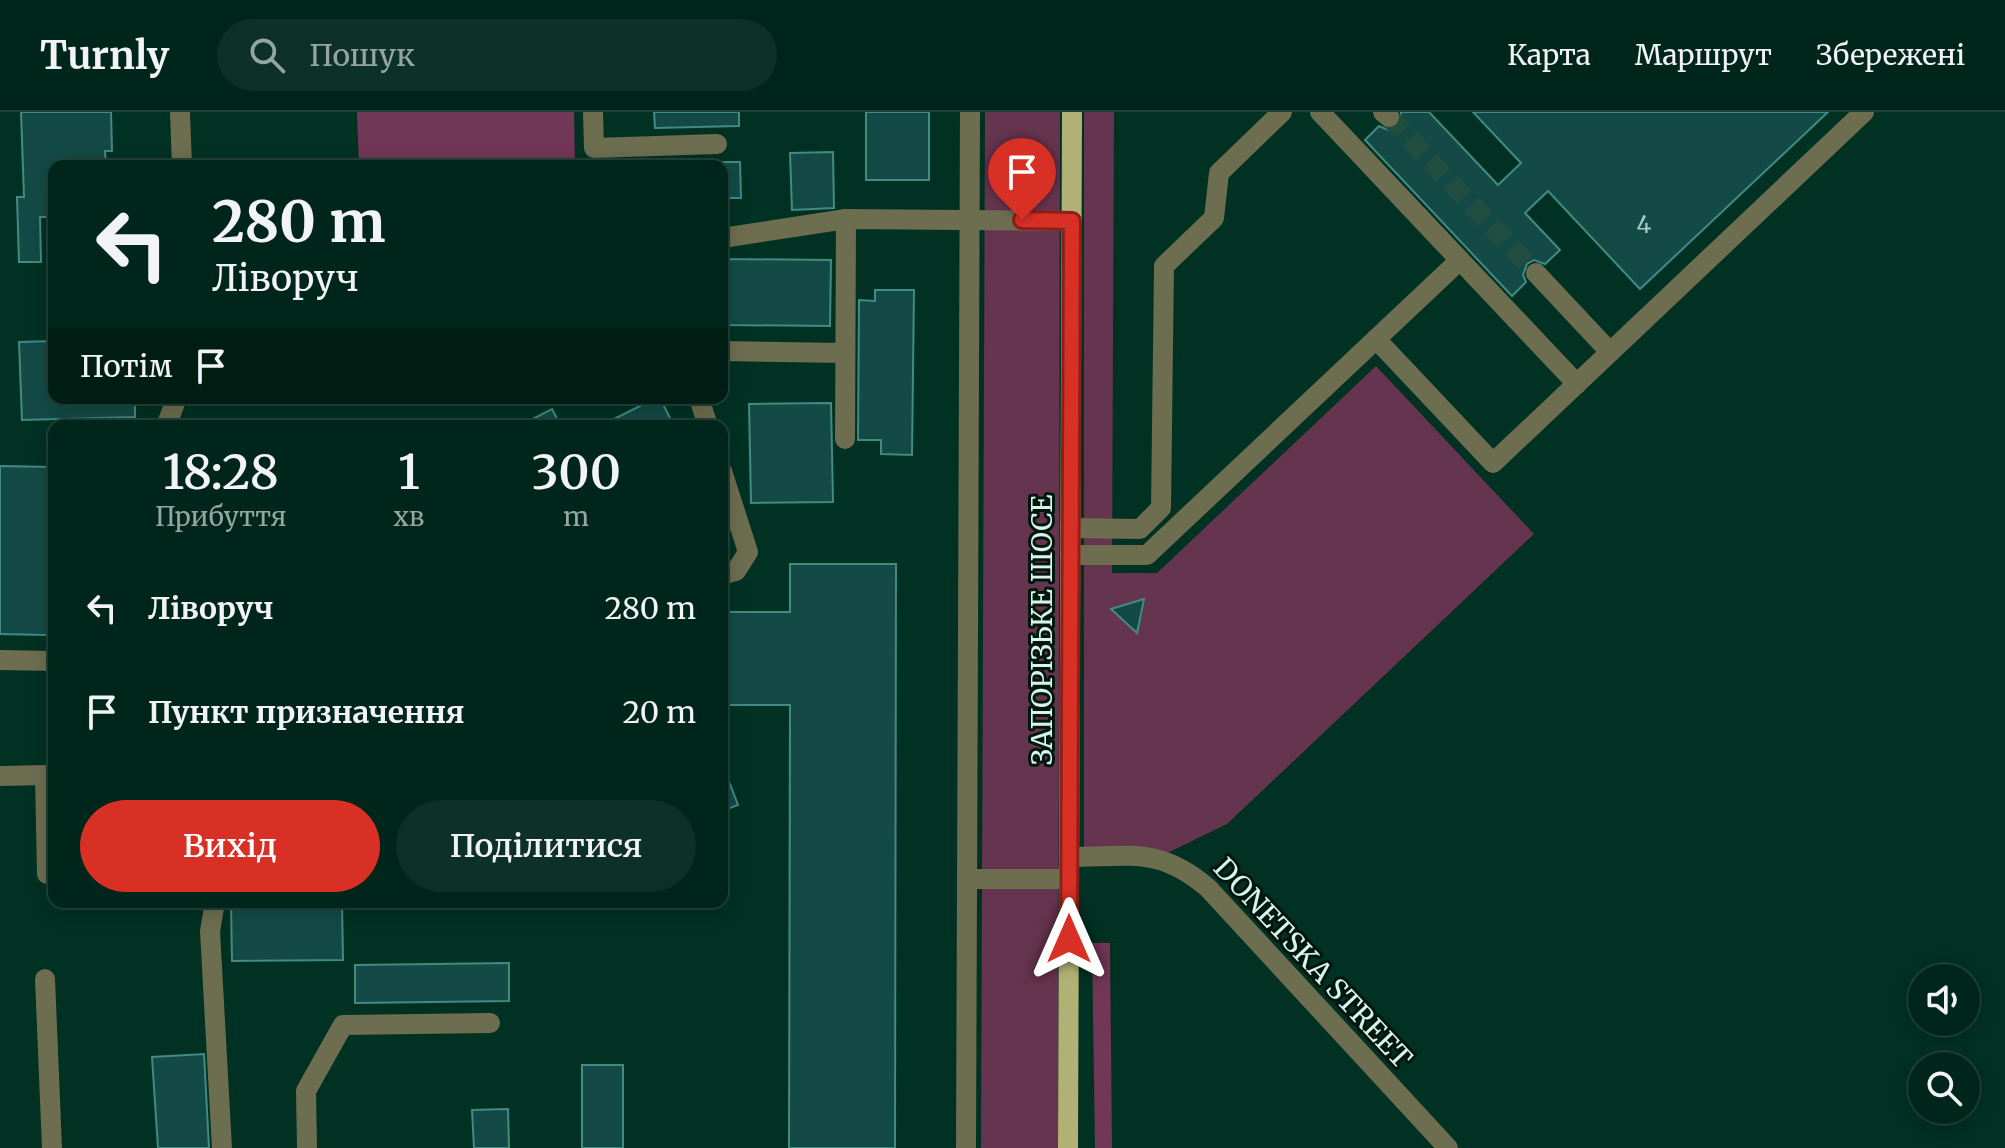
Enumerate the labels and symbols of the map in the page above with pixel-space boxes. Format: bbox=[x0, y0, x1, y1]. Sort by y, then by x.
pin bbox=[988, 138, 1056, 220]
house number: 4 bbox=[1637, 209, 1652, 240]
street label: ЗАПОРІЗЬКЕ ШОСЕ bbox=[1024, 495, 1060, 765]
street label: DONETSKA STREET bbox=[1206, 850, 1420, 1076]
position arrow bbox=[1027, 897, 1111, 981]

